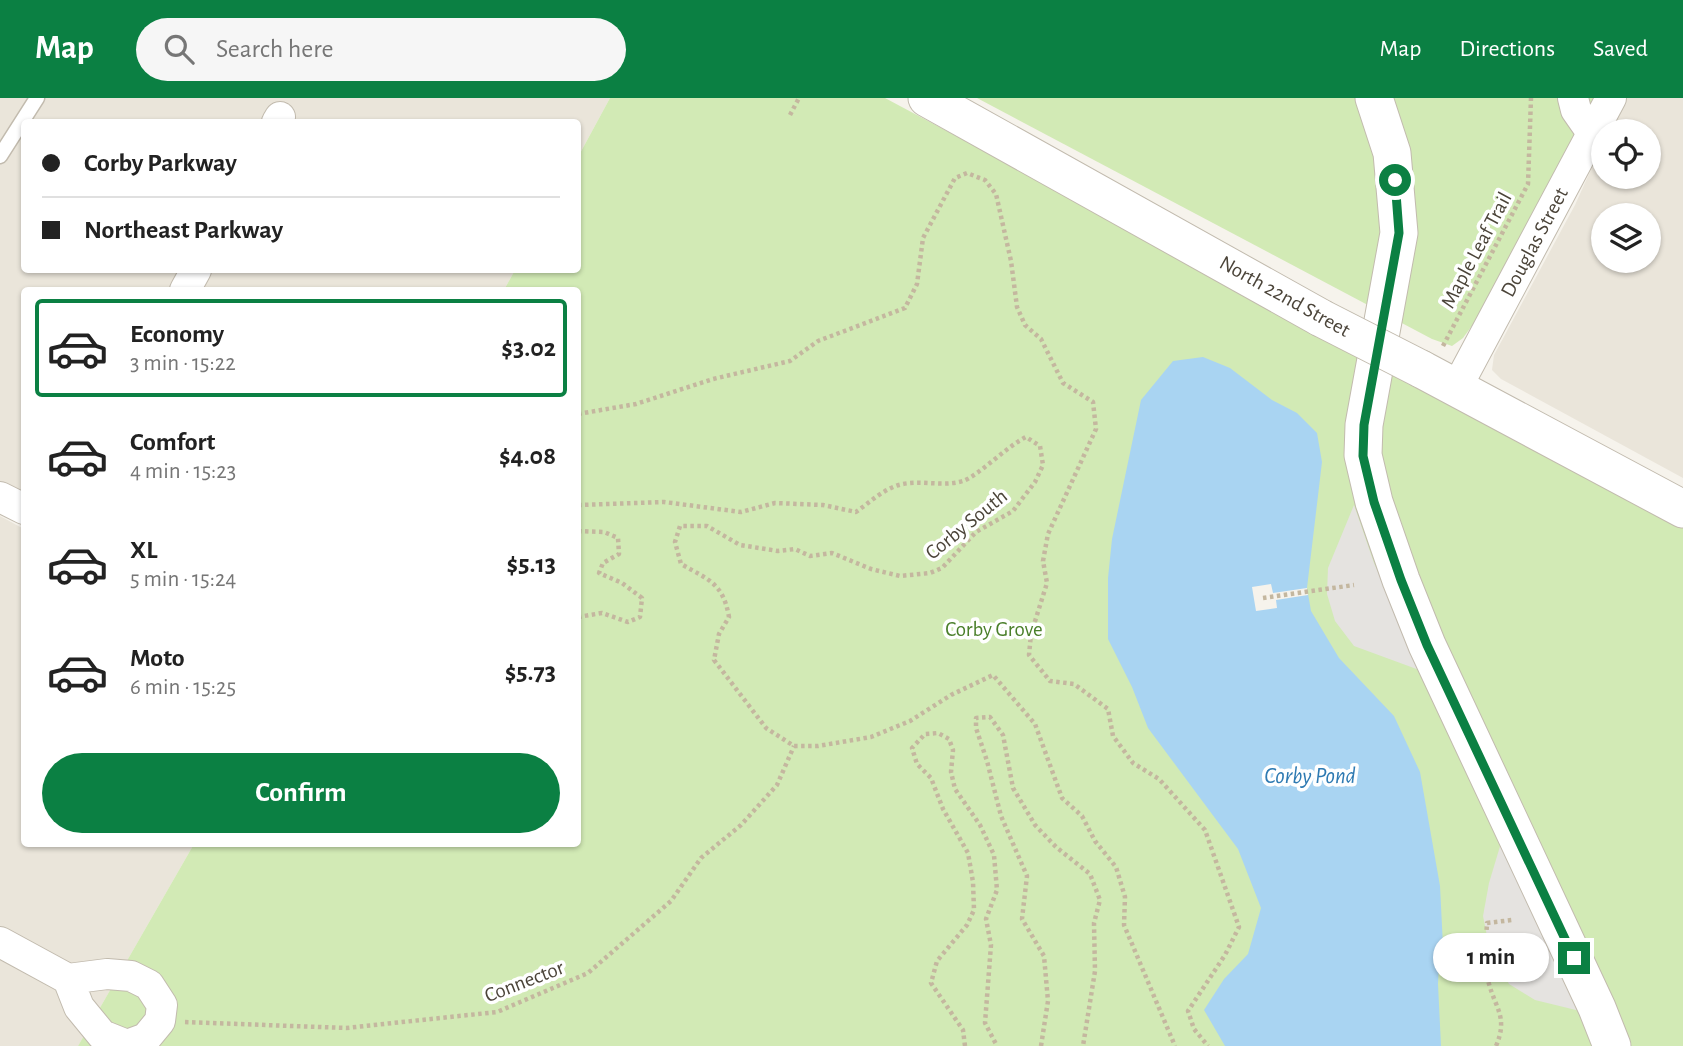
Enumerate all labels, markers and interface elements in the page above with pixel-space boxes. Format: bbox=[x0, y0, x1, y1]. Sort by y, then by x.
search box bbox=[136, 18, 626, 81]
icon: search bbox=[160, 30, 198, 68]
text: Map bbox=[35, 32, 94, 65]
text: Search here bbox=[216, 36, 334, 62]
text: Map bbox=[1379, 37, 1421, 61]
text: Directions bbox=[1459, 37, 1555, 61]
text: Saved bbox=[1593, 37, 1648, 61]
map controls bbox=[1591, 119, 1661, 273]
button: locate bbox=[1591, 119, 1661, 189]
text: Corby Parkway bbox=[84, 150, 237, 176]
route start bbox=[1379, 164, 1411, 196]
street label: Douglas Street bbox=[1497, 184, 1572, 300]
street label: Maple Leaf Trail bbox=[1437, 189, 1516, 312]
button: layers bbox=[1591, 203, 1661, 273]
text: Northeast Parkway bbox=[84, 217, 283, 243]
street label: North 22nd Street bbox=[1216, 252, 1354, 341]
icon: car bbox=[46, 317, 109, 380]
text: Economy bbox=[130, 321, 224, 347]
text: $3.02 bbox=[501, 335, 556, 361]
text: 3 min · 15:22 bbox=[130, 352, 236, 375]
icon: car bbox=[46, 425, 109, 488]
text: Comfort bbox=[130, 429, 215, 455]
text: $4.08 bbox=[499, 443, 556, 469]
text: 4 min · 15:23 bbox=[130, 460, 236, 483]
street label: Corby South bbox=[921, 485, 1011, 564]
icon: car bbox=[46, 533, 109, 596]
text: XL bbox=[130, 537, 157, 563]
text: $5.13 bbox=[507, 551, 556, 577]
text: 5 min · 15:24 bbox=[130, 568, 236, 591]
park label: Corby Grove bbox=[945, 619, 1043, 640]
icon: car bbox=[46, 641, 109, 704]
text: Moto bbox=[130, 645, 185, 671]
text: $5.73 bbox=[505, 659, 556, 685]
text: 6 min · 15:25 bbox=[130, 676, 236, 699]
button: Confirm bbox=[42, 753, 560, 833]
water label: Corby Pond bbox=[1264, 765, 1356, 788]
callout: 1 min bbox=[1434, 934, 1550, 982]
route end bbox=[1558, 942, 1590, 974]
text: 1 min bbox=[1467, 946, 1515, 969]
street label: Connector bbox=[482, 957, 567, 1006]

